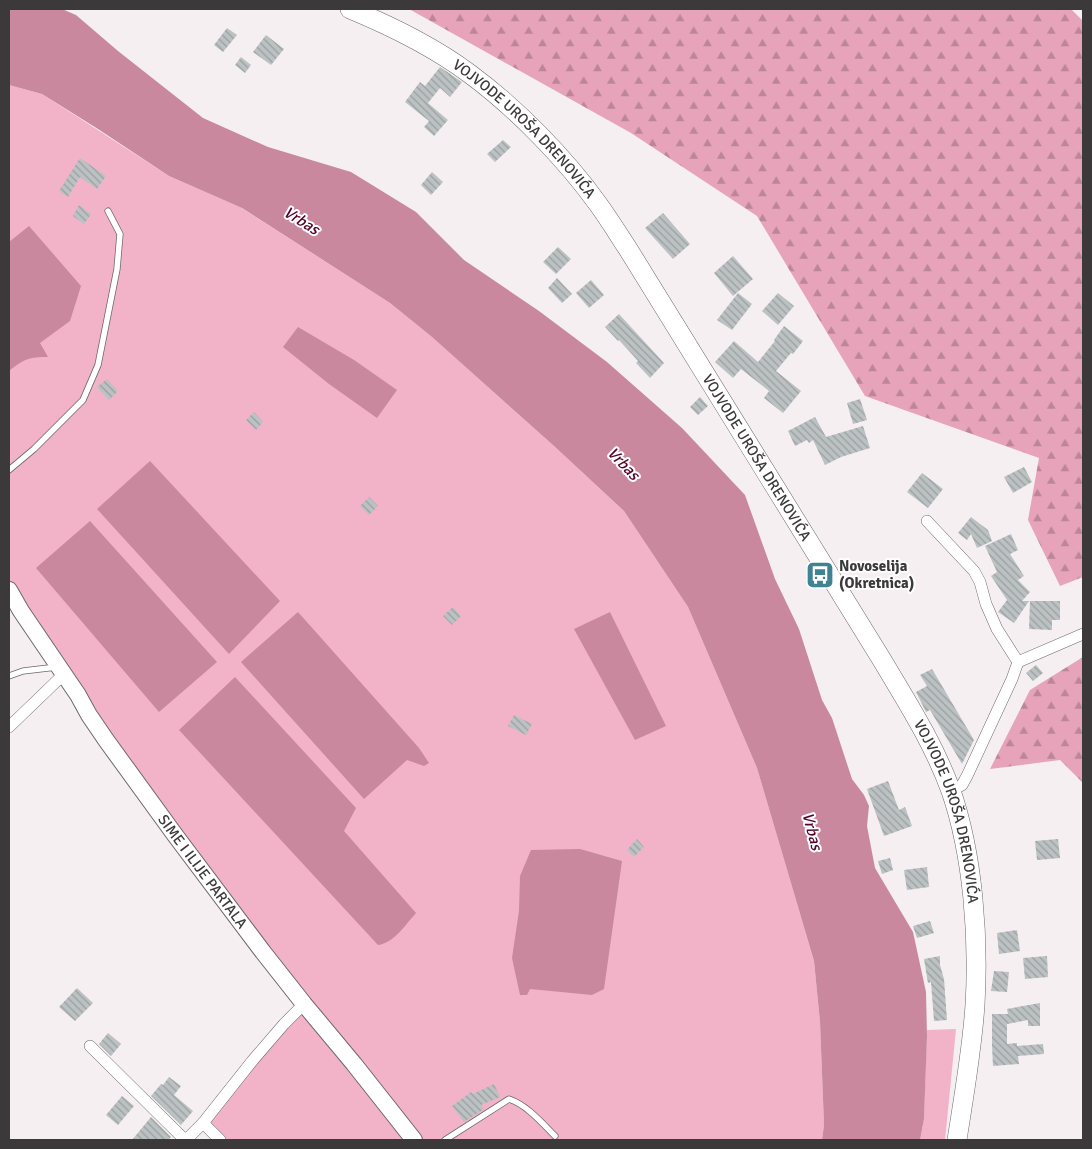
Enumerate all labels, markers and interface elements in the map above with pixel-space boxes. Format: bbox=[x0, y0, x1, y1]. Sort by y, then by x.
street label: VOJVODE UROŠA DRENOVIĆA bbox=[449, 56, 600, 202]
water label: Vrbas bbox=[280, 202, 325, 241]
street label: VOJVODE UROŠA DRENOVIĆA bbox=[699, 371, 815, 544]
water label: Vrbas bbox=[603, 443, 645, 486]
place label: Novoselija (Okretnica) bbox=[839, 557, 914, 592]
bus stop icon: Novoselija (Okretnica) bbox=[805, 560, 835, 590]
street label: VOJVODE UROŠA DRENOVIĆA bbox=[910, 716, 982, 904]
water label: Vrbas bbox=[797, 810, 827, 854]
street label: SIME I ILIJE PARTALA bbox=[154, 811, 251, 932]

